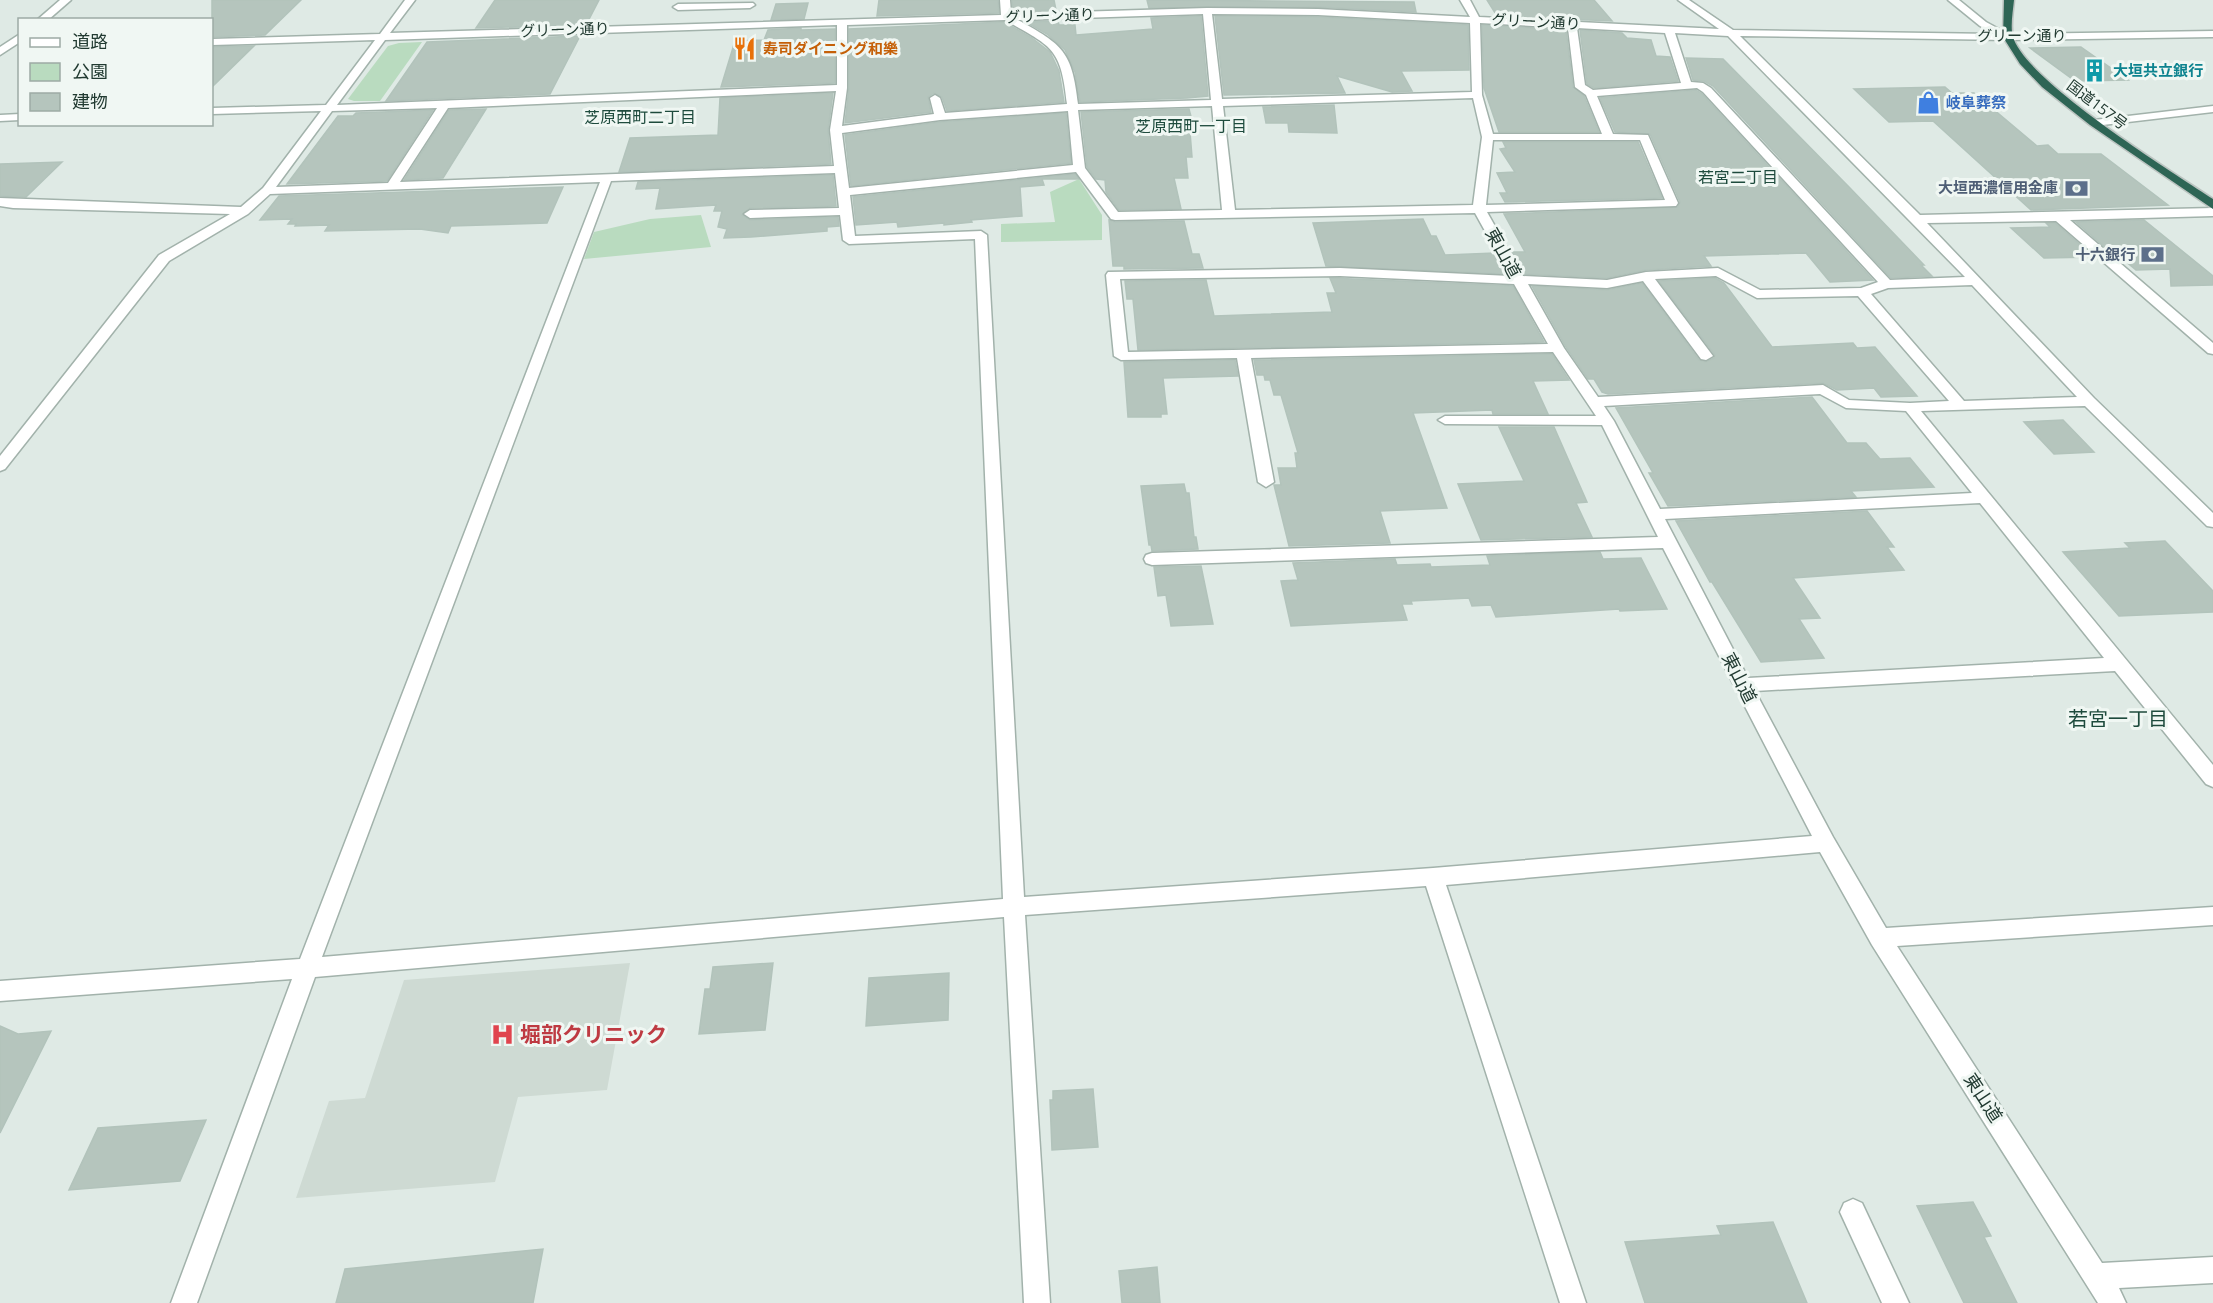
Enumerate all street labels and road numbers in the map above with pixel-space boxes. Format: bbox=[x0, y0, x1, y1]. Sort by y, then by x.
street label: グリーン通り bbox=[1005, 3, 1095, 27]
street label: グリーン通り bbox=[1491, 9, 1581, 33]
street label: グリーン通り bbox=[520, 17, 610, 41]
street label: グリーン通り bbox=[1977, 25, 2067, 45]
street label: 国道157号 bbox=[2063, 75, 2132, 133]
street label: 東山道 bbox=[1480, 223, 1527, 282]
street label: 東山道 bbox=[1717, 648, 1763, 707]
street label: 東山道 bbox=[1959, 1068, 2009, 1127]

